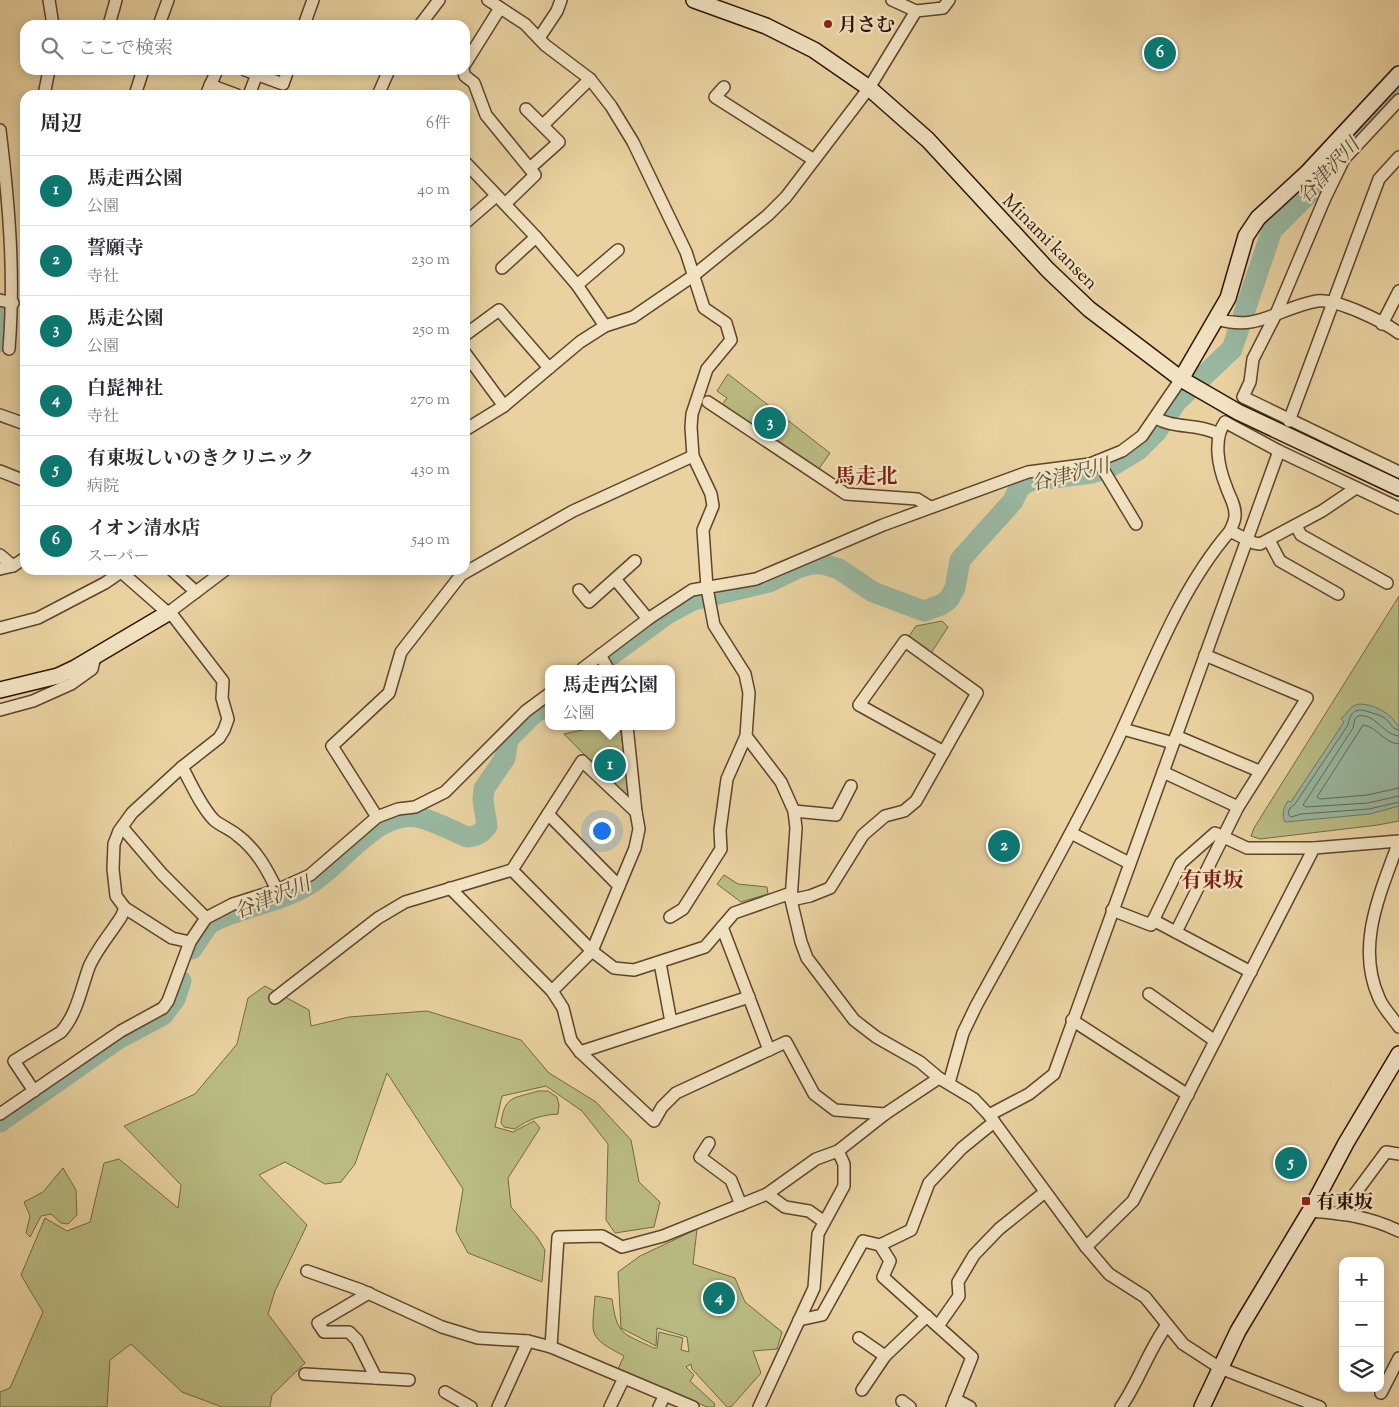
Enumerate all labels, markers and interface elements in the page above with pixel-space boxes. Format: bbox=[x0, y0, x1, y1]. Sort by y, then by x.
place label: 月さむ bbox=[838, 13, 895, 40]
marker: 月さむ bbox=[822, 18, 834, 30]
search box bbox=[20, 20, 470, 75]
icon: search bbox=[38, 34, 66, 62]
pin: 6 bbox=[1144, 34, 1176, 72]
text: ここで検索 bbox=[78, 36, 173, 63]
text: 周辺 bbox=[40, 110, 82, 140]
text: 6件 bbox=[426, 113, 450, 136]
water label: 谷津沢川 bbox=[1292, 131, 1369, 211]
text: 馬走西公園 bbox=[87, 166, 182, 193]
text: 1 bbox=[53, 179, 59, 202]
text: 40 m bbox=[417, 179, 450, 202]
street label: Minami kansen bbox=[995, 189, 1103, 297]
text: 公園 bbox=[87, 196, 119, 219]
text: 誓願寺 bbox=[87, 236, 144, 263]
text: 2 bbox=[52, 249, 60, 272]
text: 230 m bbox=[411, 249, 450, 272]
text: 寺社 bbox=[87, 266, 119, 289]
text: 馬走公園 bbox=[87, 306, 163, 333]
text: 3 bbox=[53, 319, 59, 342]
text: 250 m bbox=[412, 319, 450, 342]
text: 公園 bbox=[87, 336, 119, 359]
text: 白髭神社 bbox=[87, 376, 163, 403]
text: 4 bbox=[52, 389, 60, 412]
text: 270 m bbox=[410, 389, 450, 412]
pin: 3 bbox=[754, 404, 786, 442]
text: 寺社 bbox=[87, 406, 119, 429]
text: 有東坂しいのきクリニック bbox=[87, 446, 314, 473]
water label: 谷津沢川 bbox=[1028, 452, 1115, 500]
text: 5 bbox=[53, 459, 59, 482]
text: 430 m bbox=[411, 459, 450, 482]
district label: 馬走北 bbox=[835, 463, 898, 493]
text: 病院 bbox=[87, 476, 119, 499]
text: イオン清水店 bbox=[87, 516, 200, 543]
text: 6 bbox=[52, 529, 60, 552]
text: 540 m bbox=[412, 529, 450, 552]
text: スーパー bbox=[87, 546, 149, 569]
popup bbox=[545, 665, 675, 730]
text: 馬走西公園 bbox=[562, 673, 658, 700]
text: 公園 bbox=[562, 703, 595, 726]
pin: 1 bbox=[594, 746, 626, 784]
your location bbox=[589, 818, 615, 844]
pin: 2 bbox=[988, 827, 1020, 865]
district label: 有東坂 bbox=[1181, 867, 1244, 897]
water label: 谷津沢川 bbox=[230, 870, 317, 928]
pin: 5 bbox=[1275, 1144, 1307, 1182]
place label: 有東坂 bbox=[1316, 1190, 1373, 1217]
marker: 有東坂 bbox=[1300, 1195, 1312, 1207]
map controls bbox=[1339, 1257, 1384, 1392]
button: + bbox=[1339, 1257, 1384, 1302]
pin: 4 bbox=[703, 1279, 735, 1317]
button: − bbox=[1339, 1302, 1384, 1347]
button: layers bbox=[1339, 1347, 1384, 1392]

